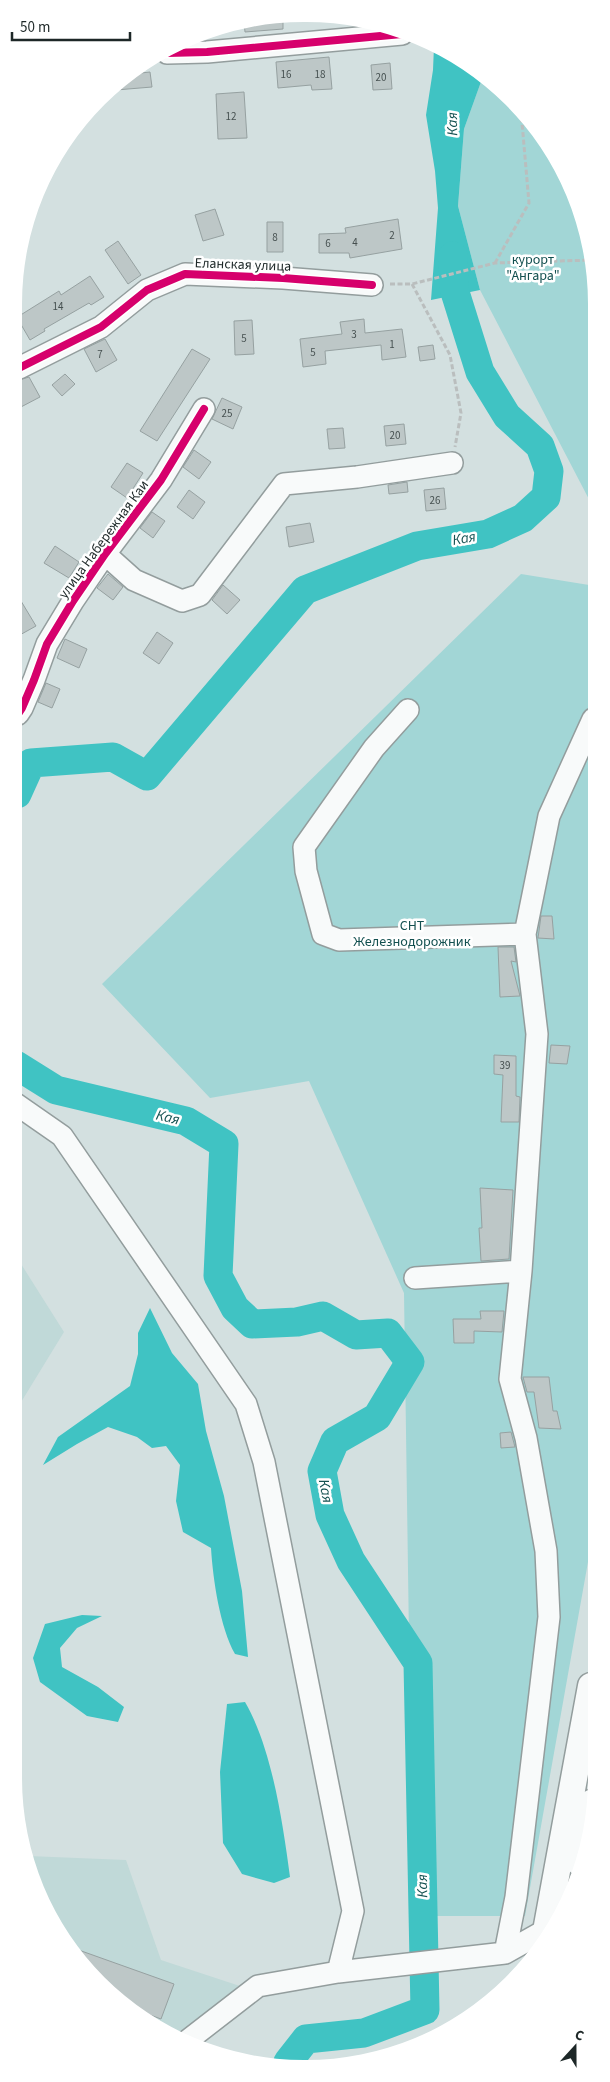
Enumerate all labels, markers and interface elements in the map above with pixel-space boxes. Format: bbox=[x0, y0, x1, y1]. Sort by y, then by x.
scale bar bbox=[12, 10, 130, 42]
text: 50 m bbox=[20, 17, 50, 38]
house number: 16 bbox=[281, 67, 292, 82]
house number: 18 bbox=[315, 67, 326, 82]
house number: 20 bbox=[376, 70, 386, 85]
house number: 12 bbox=[226, 109, 236, 124]
water label: Кая bbox=[442, 112, 463, 136]
house number: 2 bbox=[389, 228, 395, 243]
house number: 8 bbox=[272, 230, 278, 245]
house number: 4 bbox=[352, 235, 358, 250]
house number: 6 bbox=[325, 236, 331, 251]
park label: курорт "Ангара" bbox=[506, 250, 560, 286]
street label: Еланская улица bbox=[194, 253, 292, 277]
house number: 14 bbox=[53, 299, 64, 314]
house number: 3 bbox=[351, 327, 357, 342]
house number: 5 bbox=[241, 331, 247, 346]
house number: 1 bbox=[389, 337, 395, 352]
house number: 5 bbox=[310, 345, 316, 360]
house number: 7 bbox=[97, 347, 103, 362]
house number: 25 bbox=[222, 406, 232, 421]
house number: 20 bbox=[390, 428, 400, 443]
street label: улица Набережная Каи bbox=[54, 476, 154, 603]
house number: 26 bbox=[430, 493, 441, 508]
water label: Кая bbox=[451, 526, 478, 551]
park label: СНТ Железнодорожник bbox=[353, 916, 471, 952]
house number: 39 bbox=[500, 1058, 510, 1073]
water label: Кая bbox=[154, 1105, 182, 1130]
water label: Кая bbox=[313, 1477, 338, 1505]
water label: Кая bbox=[412, 1874, 433, 1898]
north arrow bbox=[550, 2022, 600, 2072]
text: С bbox=[572, 2025, 587, 2047]

